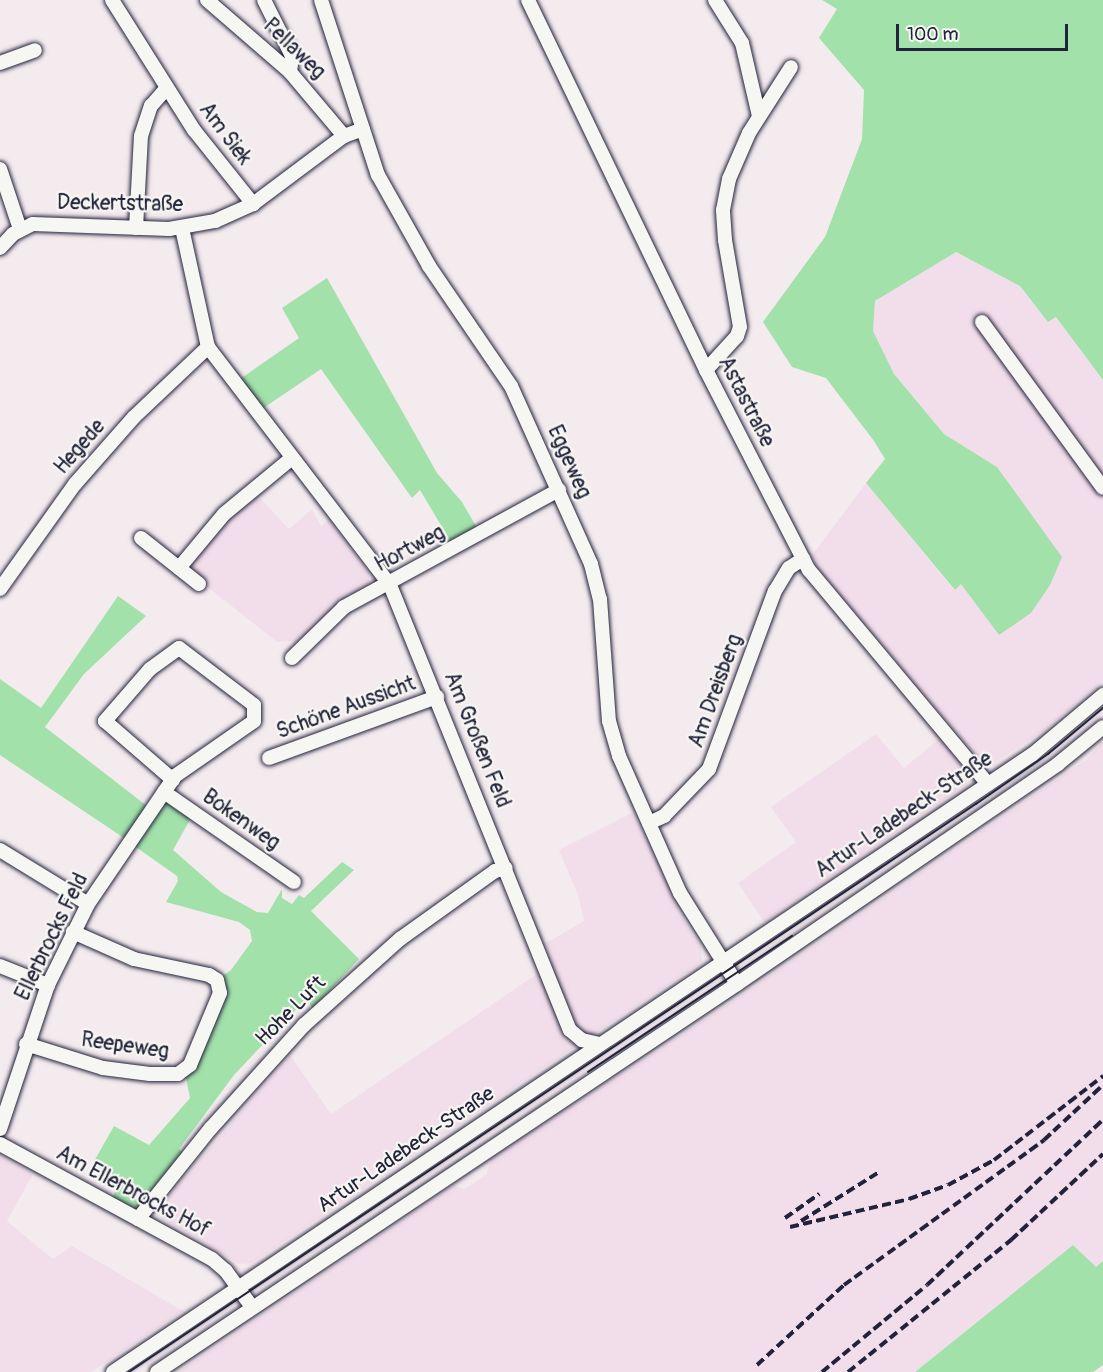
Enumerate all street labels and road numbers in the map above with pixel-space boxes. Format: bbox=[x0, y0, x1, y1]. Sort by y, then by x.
street label: Pellaweg bbox=[258, 13, 330, 85]
street label: Am Siek bbox=[193, 98, 257, 170]
street label: Deckertstraße bbox=[57, 190, 183, 218]
street label: Astastraße bbox=[712, 353, 780, 451]
street label: Hegede bbox=[49, 414, 111, 480]
street label: Eggeweg bbox=[542, 421, 596, 503]
street label: Hortweg bbox=[371, 520, 449, 578]
street label: Am Dreisberg bbox=[684, 631, 748, 751]
street label: Am Großen Feld bbox=[438, 668, 516, 812]
street label: Schöne Aussicht bbox=[273, 671, 419, 745]
street label: Artur-Ladebeck-Straße bbox=[811, 746, 997, 884]
street label: Bokenweg bbox=[197, 784, 285, 856]
street label: Ellerbrocks Feld bbox=[10, 869, 94, 1005]
street label: Hohe Luft bbox=[251, 971, 331, 1051]
street label: Reepeweg bbox=[80, 1027, 170, 1065]
street label: Artur-Ladebeck-Straße bbox=[313, 1081, 499, 1219]
street label: Am Ellerbrocks Hof bbox=[52, 1141, 214, 1243]

